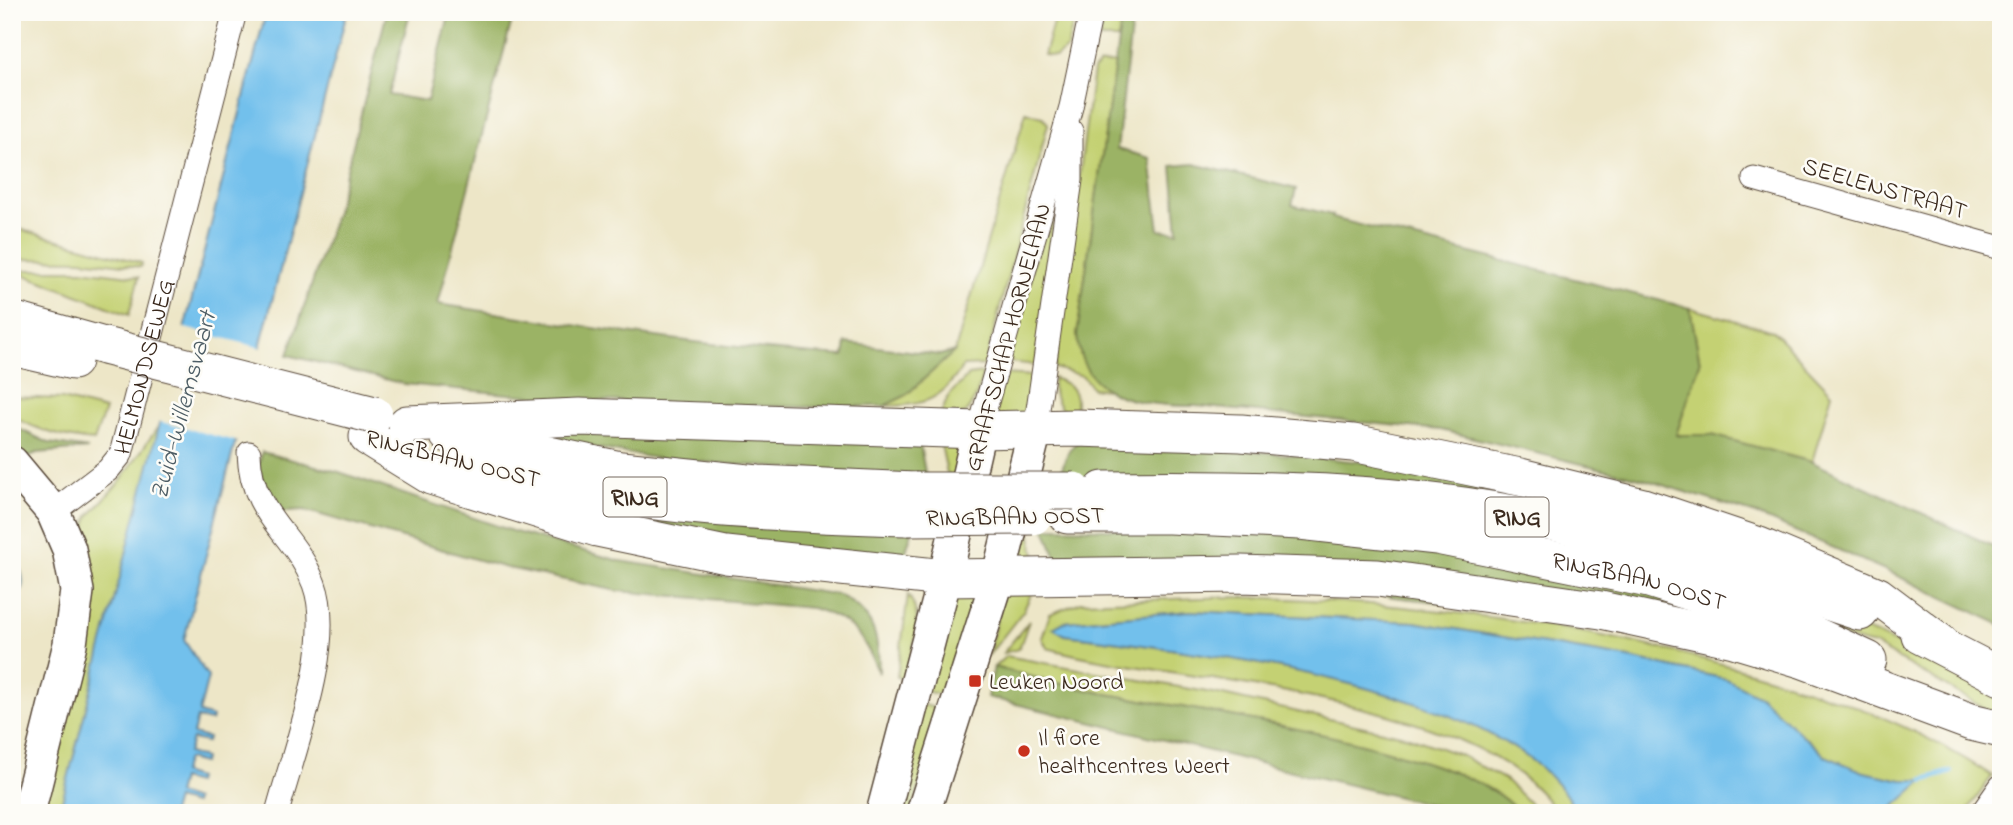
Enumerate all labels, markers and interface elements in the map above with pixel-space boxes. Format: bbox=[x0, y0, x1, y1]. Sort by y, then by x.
street label: SEELENSTRAAT bbox=[1798, 150, 1971, 231]
street label: GRAAFSCHAP HORNELAAN bbox=[957, 200, 1062, 476]
street label: HELMONDSEWEG bbox=[107, 276, 185, 459]
water label: Zuid-Willemsvaart bbox=[142, 305, 229, 504]
street label: RINGBAAN OOST bbox=[361, 422, 544, 499]
road number: RING bbox=[604, 477, 666, 516]
road number: RING bbox=[1486, 498, 1548, 537]
street label: RINGBAAN OOST bbox=[925, 499, 1105, 538]
street label: RINGBAAN OOST bbox=[1548, 545, 1730, 622]
place label: Leuken Noord bbox=[989, 666, 1124, 701]
marker: Leuken Noord bbox=[967, 673, 983, 689]
place label: Il fiore healthcentres Weert bbox=[1038, 722, 1230, 785]
marker: Il fiore healthcentres Weert bbox=[1016, 743, 1032, 759]

